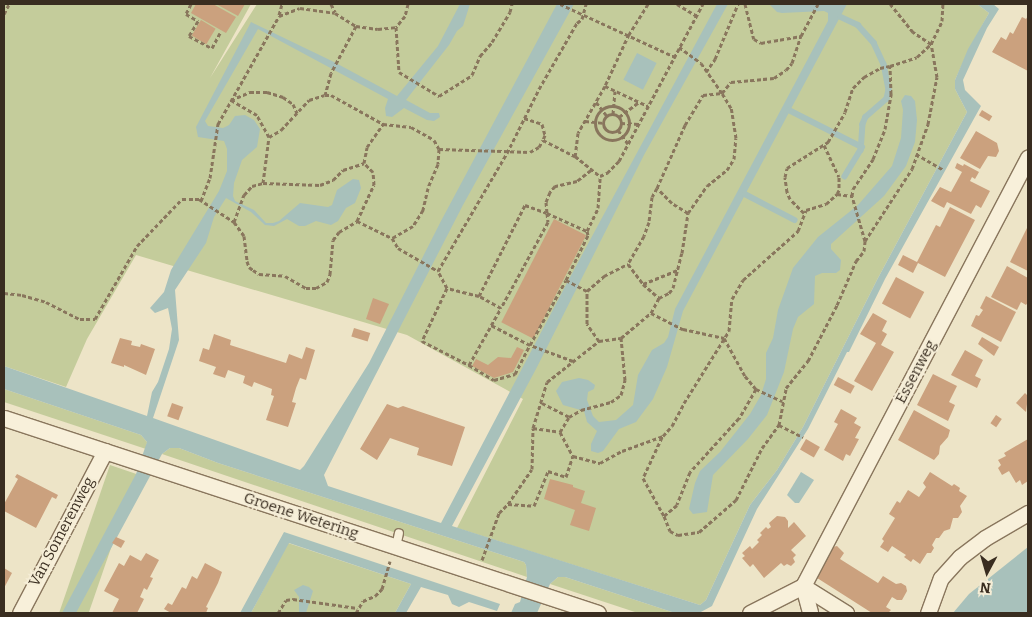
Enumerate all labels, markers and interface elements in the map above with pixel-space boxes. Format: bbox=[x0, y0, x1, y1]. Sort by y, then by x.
street label: Essenweg bbox=[892, 337, 940, 407]
street label: Van Somerenweg bbox=[25, 474, 99, 590]
street label: Groene Wetering bbox=[241, 489, 361, 543]
north arrow bbox=[962, 547, 1012, 597]
text: N bbox=[979, 578, 992, 596]

